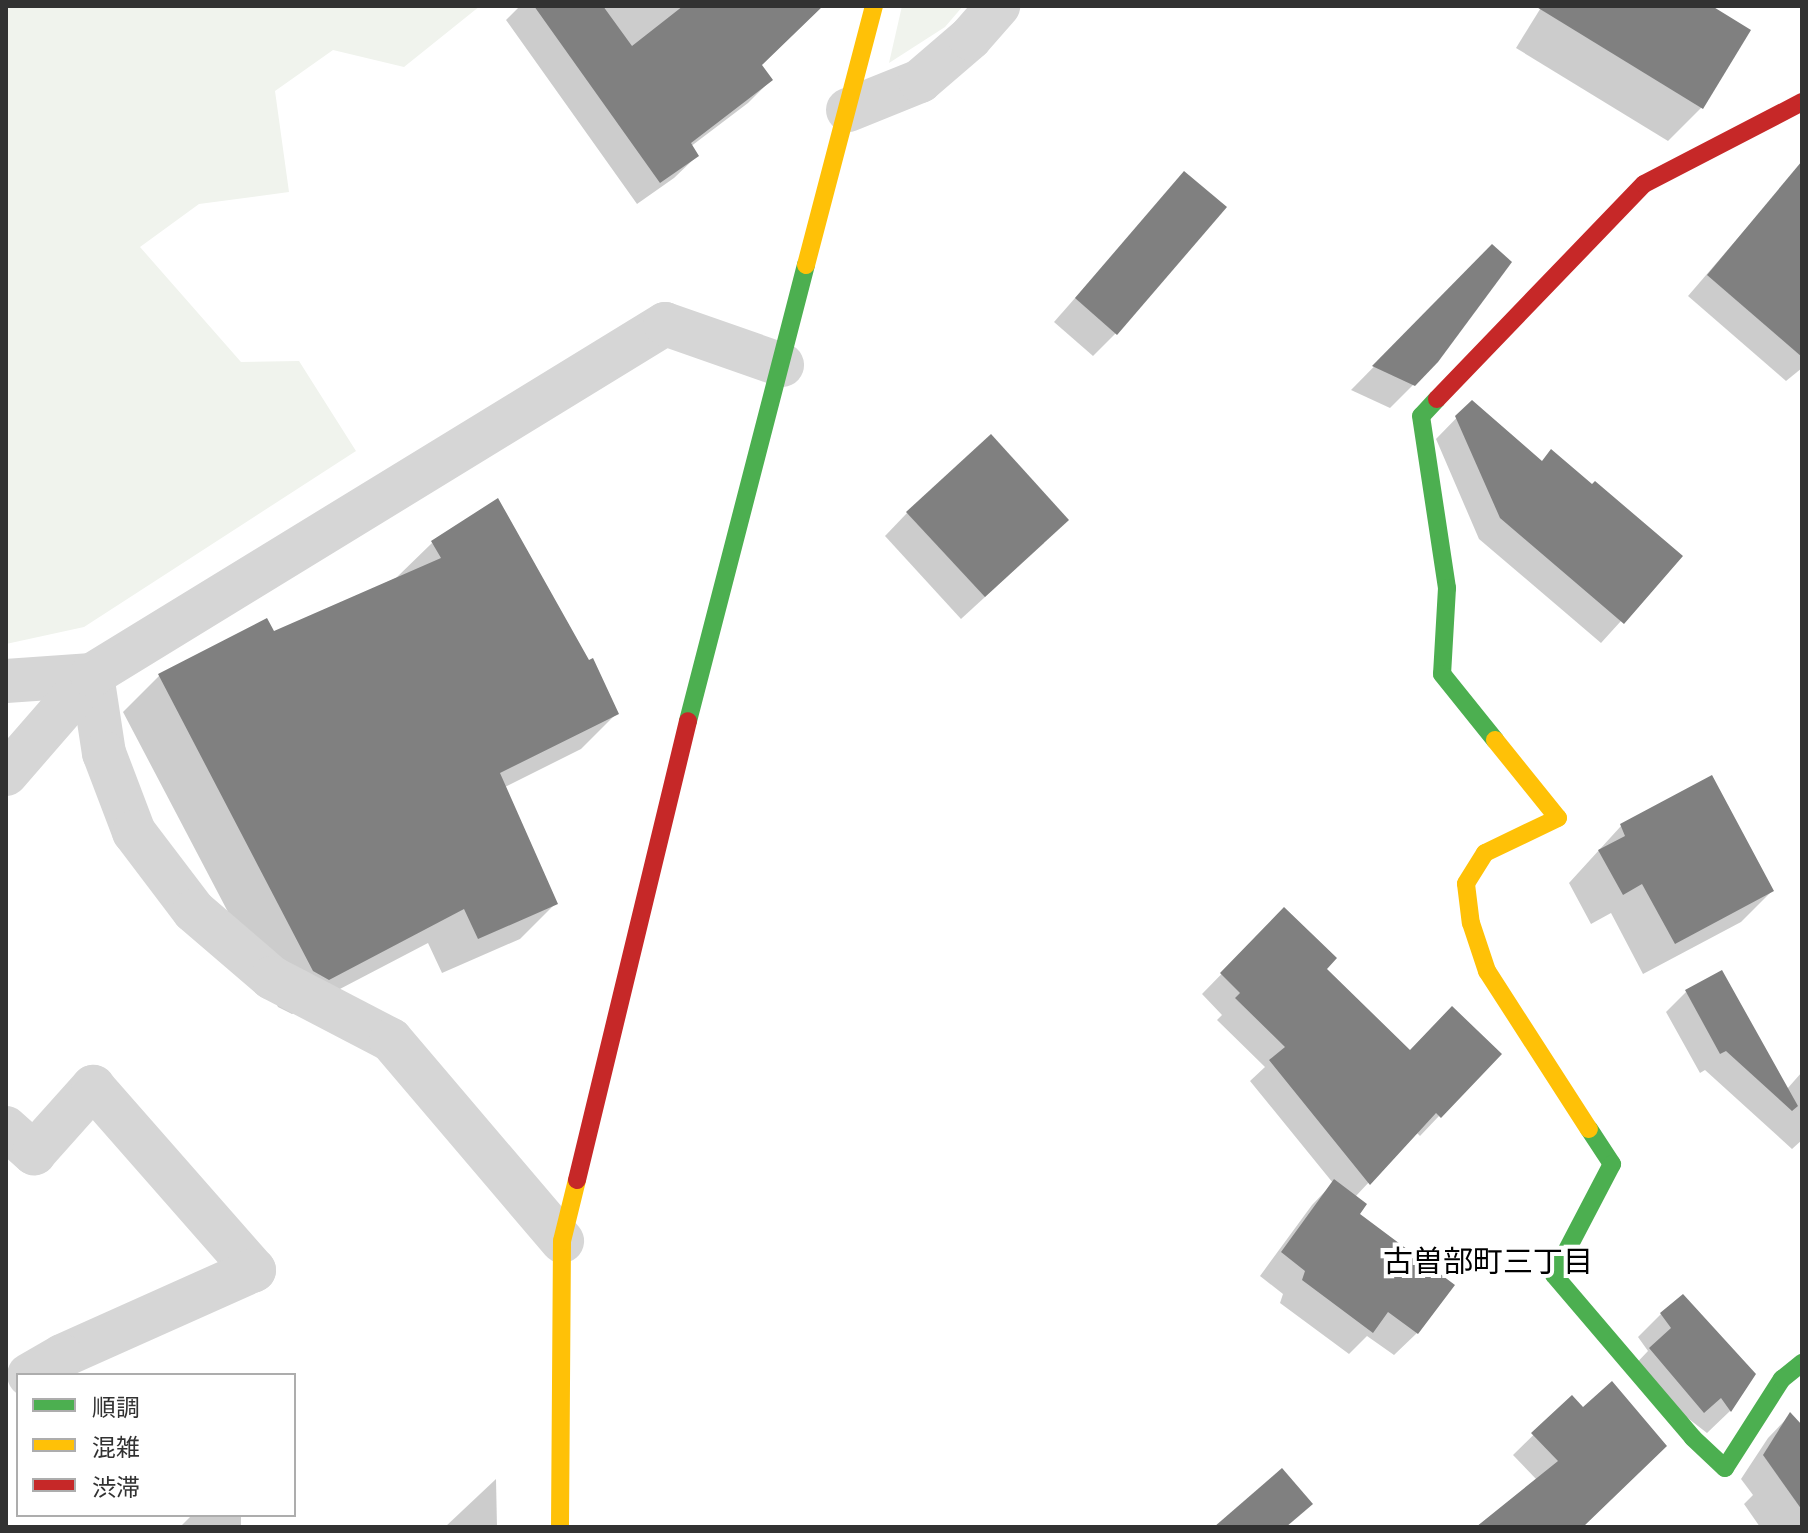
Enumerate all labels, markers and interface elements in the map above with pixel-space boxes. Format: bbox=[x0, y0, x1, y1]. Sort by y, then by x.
district label: 古曽部町三丁目 bbox=[1383, 1243, 1593, 1279]
legend bbox=[16, 1373, 296, 1517]
text: 順調 bbox=[92, 1393, 140, 1422]
text: 混雑 bbox=[92, 1433, 140, 1462]
text: 渋滞 bbox=[92, 1473, 140, 1502]

